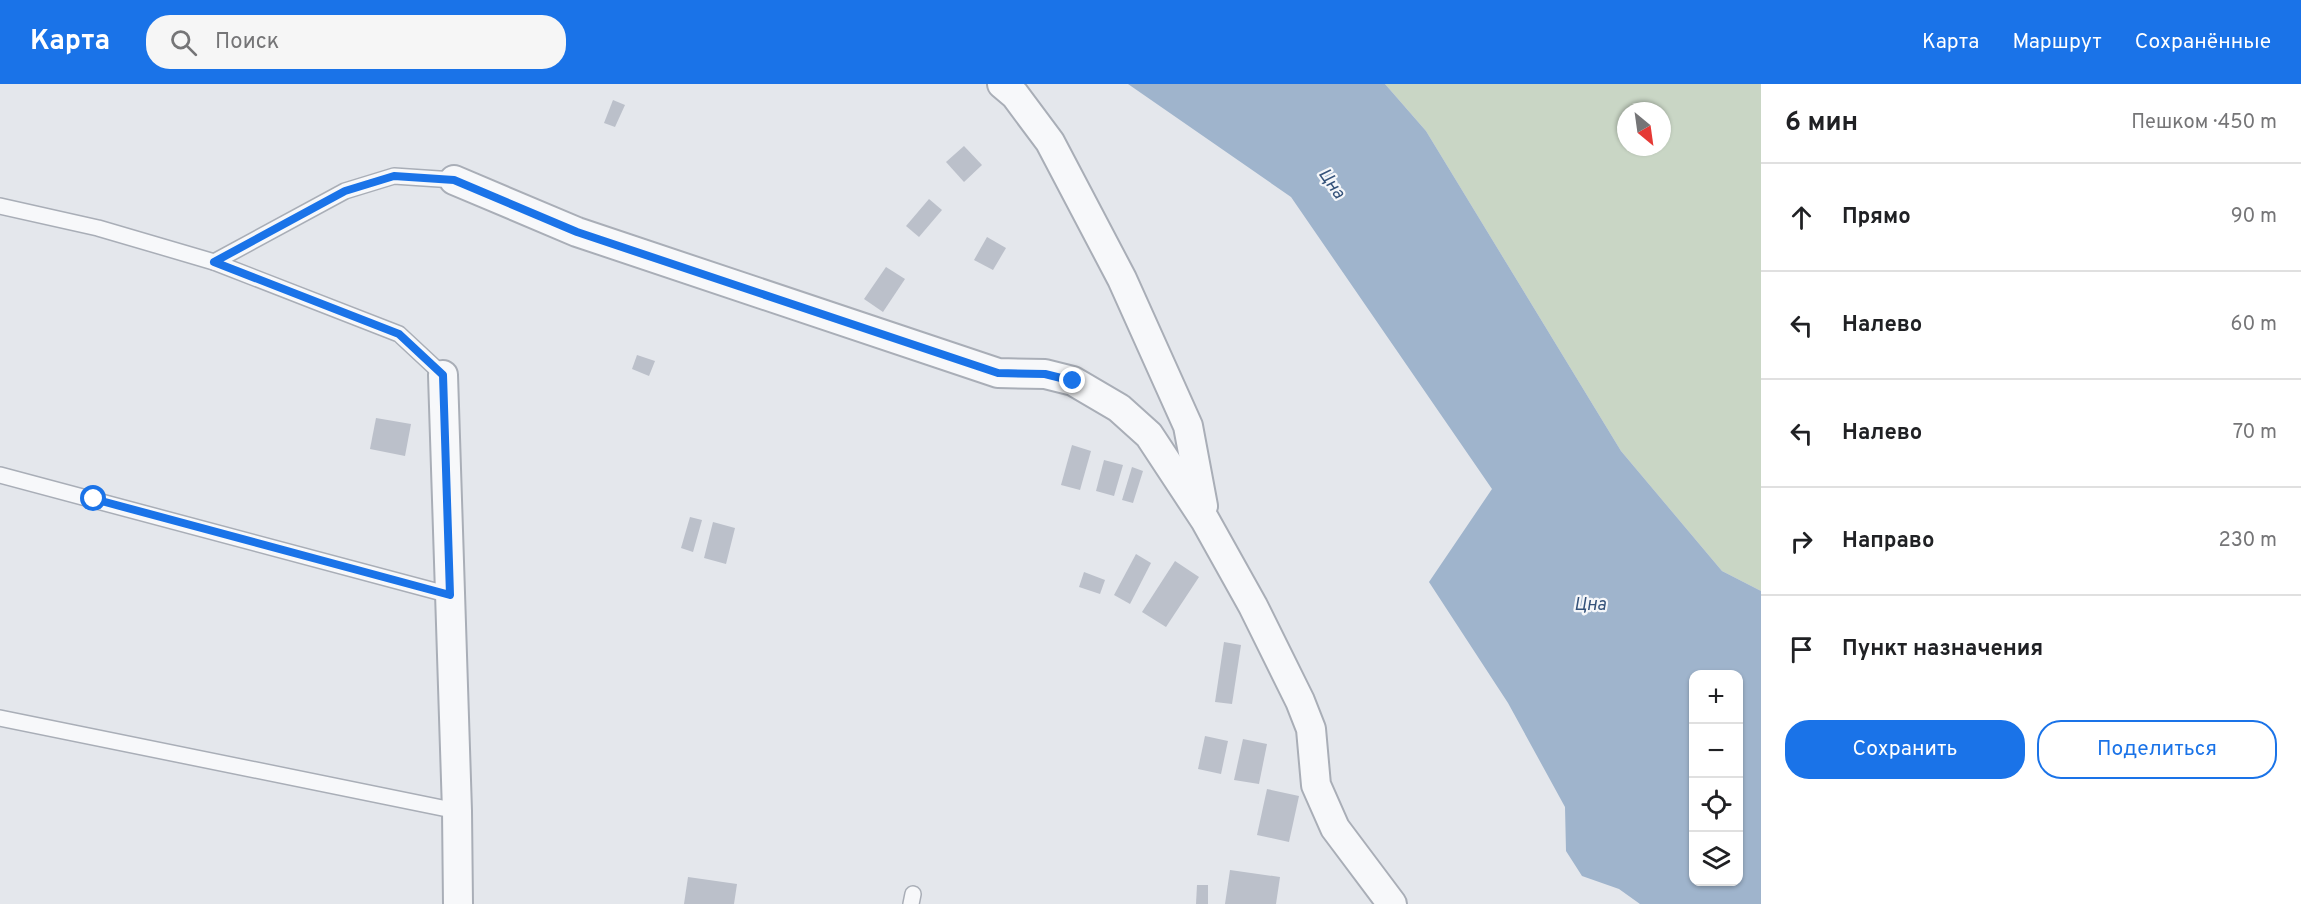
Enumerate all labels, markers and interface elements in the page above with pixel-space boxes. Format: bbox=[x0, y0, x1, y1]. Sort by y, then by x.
search box bbox=[146, 15, 566, 69]
text: Карта bbox=[30, 24, 110, 60]
icon: search bbox=[167, 26, 200, 59]
text: Поиск bbox=[215, 29, 279, 56]
text: Карта bbox=[1922, 29, 1979, 56]
text: Маршрут bbox=[2012, 29, 2102, 56]
text: Сохранённые bbox=[2135, 29, 2271, 56]
north arrow bbox=[1617, 102, 1671, 156]
text: 6 мин bbox=[1785, 107, 1858, 140]
text: Пешком · 450 m bbox=[2131, 110, 2277, 136]
water label: Цна bbox=[1312, 164, 1350, 204]
icon: ahead bbox=[1785, 201, 1818, 234]
text: Прямо bbox=[1842, 204, 1911, 231]
text: 90 m bbox=[2231, 204, 2277, 230]
icon: left bbox=[1785, 309, 1818, 342]
text: Налево bbox=[1842, 312, 1922, 339]
text: 60 m bbox=[2231, 312, 2277, 338]
route end bbox=[1059, 367, 1085, 393]
icon: left bbox=[1785, 417, 1818, 450]
text: Налево bbox=[1842, 420, 1922, 447]
text: 70 m bbox=[2233, 420, 2277, 446]
route start bbox=[80, 485, 106, 511]
icon: right bbox=[1785, 525, 1818, 558]
text: Направо bbox=[1842, 528, 1934, 555]
text: 230 m bbox=[2218, 528, 2277, 554]
water label: Цна bbox=[1574, 594, 1607, 617]
icon: arrive bbox=[1785, 633, 1818, 666]
text: Пункт назначения bbox=[1842, 636, 2043, 663]
map controls bbox=[1689, 670, 1743, 886]
button: + bbox=[1689, 670, 1743, 724]
button: Сохранить bbox=[1785, 720, 2025, 779]
button: Поделиться bbox=[2037, 720, 2277, 779]
button: − bbox=[1689, 724, 1743, 778]
button: locate bbox=[1689, 778, 1743, 832]
button: layers bbox=[1689, 832, 1743, 886]

